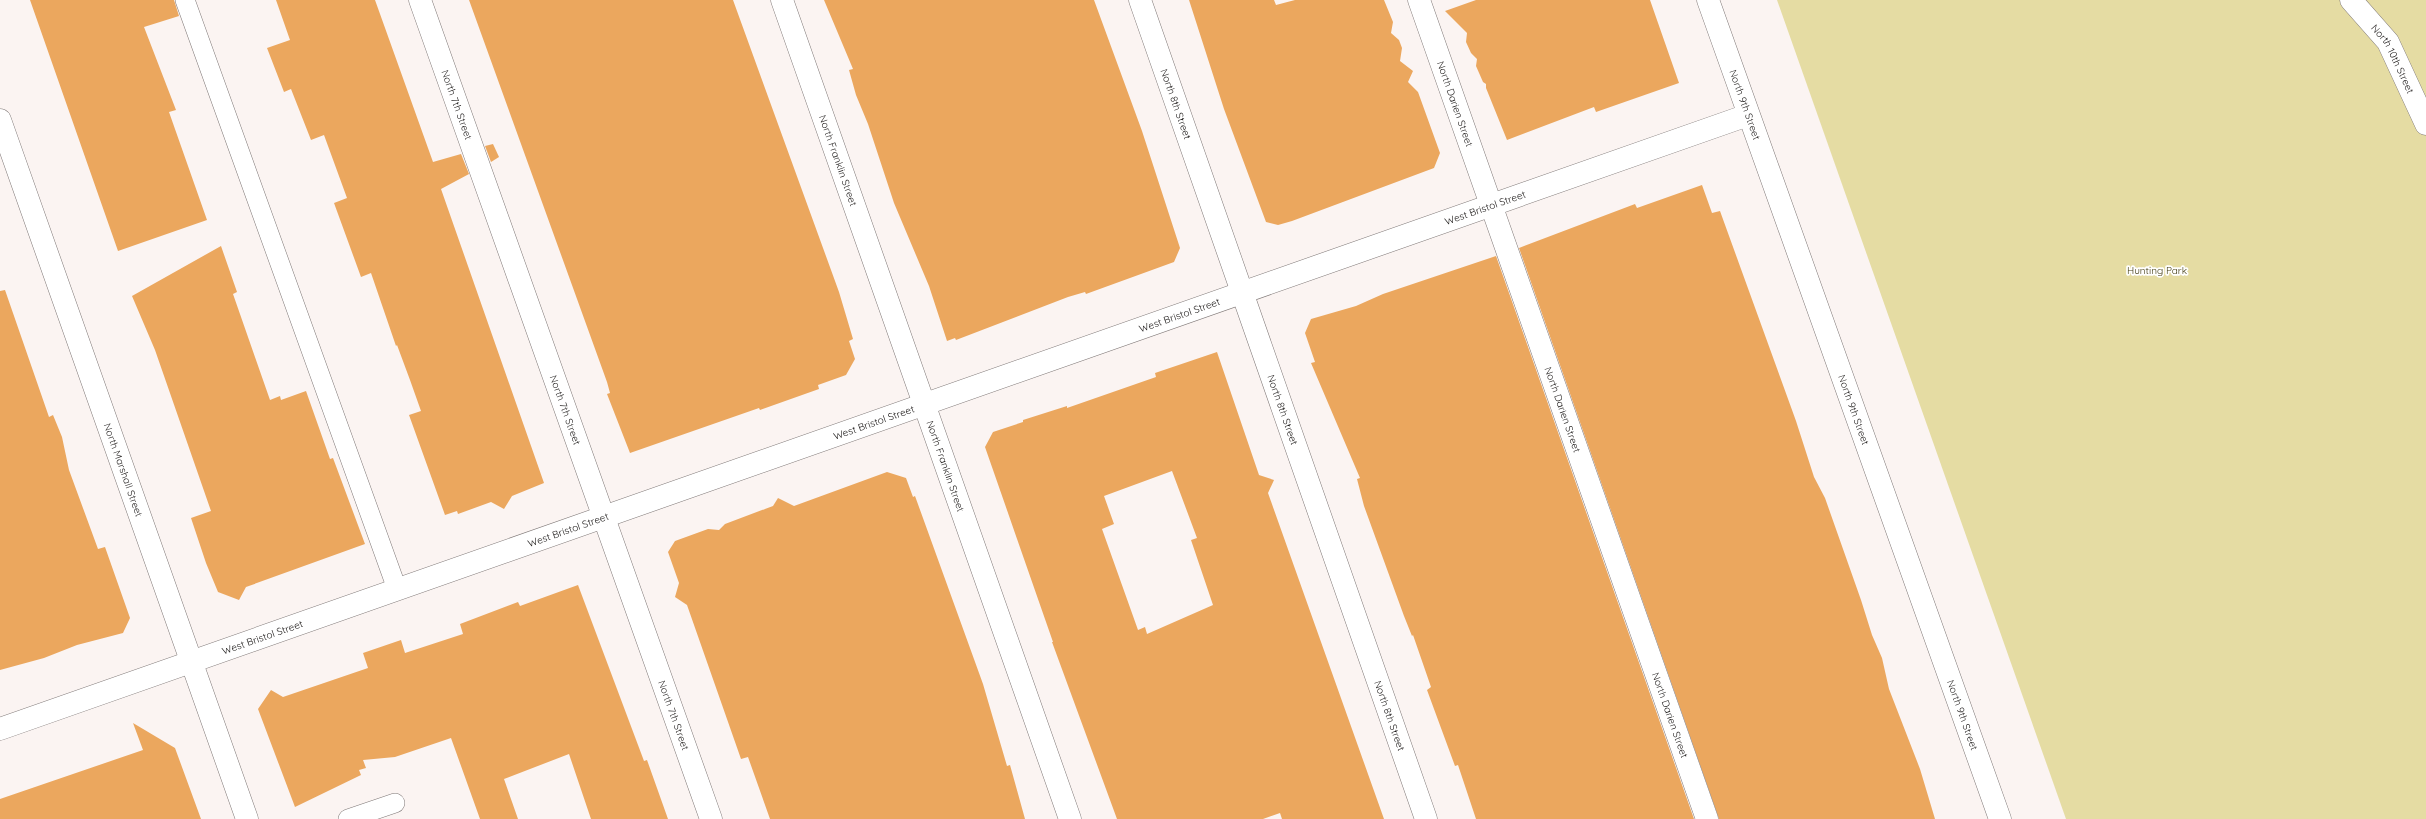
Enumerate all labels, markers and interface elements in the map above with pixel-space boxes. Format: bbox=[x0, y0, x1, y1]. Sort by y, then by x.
street label: North 10th Street bbox=[2368, 22, 2417, 96]
street label: North Darien Street bbox=[1434, 59, 1476, 149]
street label: North 8th Street bbox=[1158, 67, 1194, 141]
street label: North 7th Street bbox=[438, 68, 475, 142]
street label: North 9th Street bbox=[1726, 68, 1764, 142]
street label: North Franklin Street bbox=[816, 113, 860, 208]
street label: West Bristol Street bbox=[1443, 187, 1528, 228]
park label: Hunting Park bbox=[2127, 264, 2187, 277]
street label: West Bristol Street bbox=[1137, 295, 1222, 335]
street label: North Darien Street bbox=[1541, 365, 1584, 455]
street label: North 7th Street bbox=[547, 373, 584, 447]
street label: North 8th Street bbox=[1264, 373, 1301, 447]
street label: North 9th Street bbox=[1835, 373, 1872, 447]
street label: West Bristol Street bbox=[832, 402, 917, 443]
street label: North Franklin Street bbox=[923, 419, 968, 514]
street label: North Marshall Street bbox=[101, 421, 146, 519]
street label: West Bristol Street bbox=[526, 510, 611, 550]
street label: West Bristol Street bbox=[220, 617, 305, 658]
street label: North Darien Street bbox=[1649, 671, 1691, 760]
street label: North 9th Street bbox=[1944, 678, 1981, 753]
street label: North 7th Street bbox=[655, 679, 692, 753]
street label: North 8th Street bbox=[1371, 679, 1408, 753]

